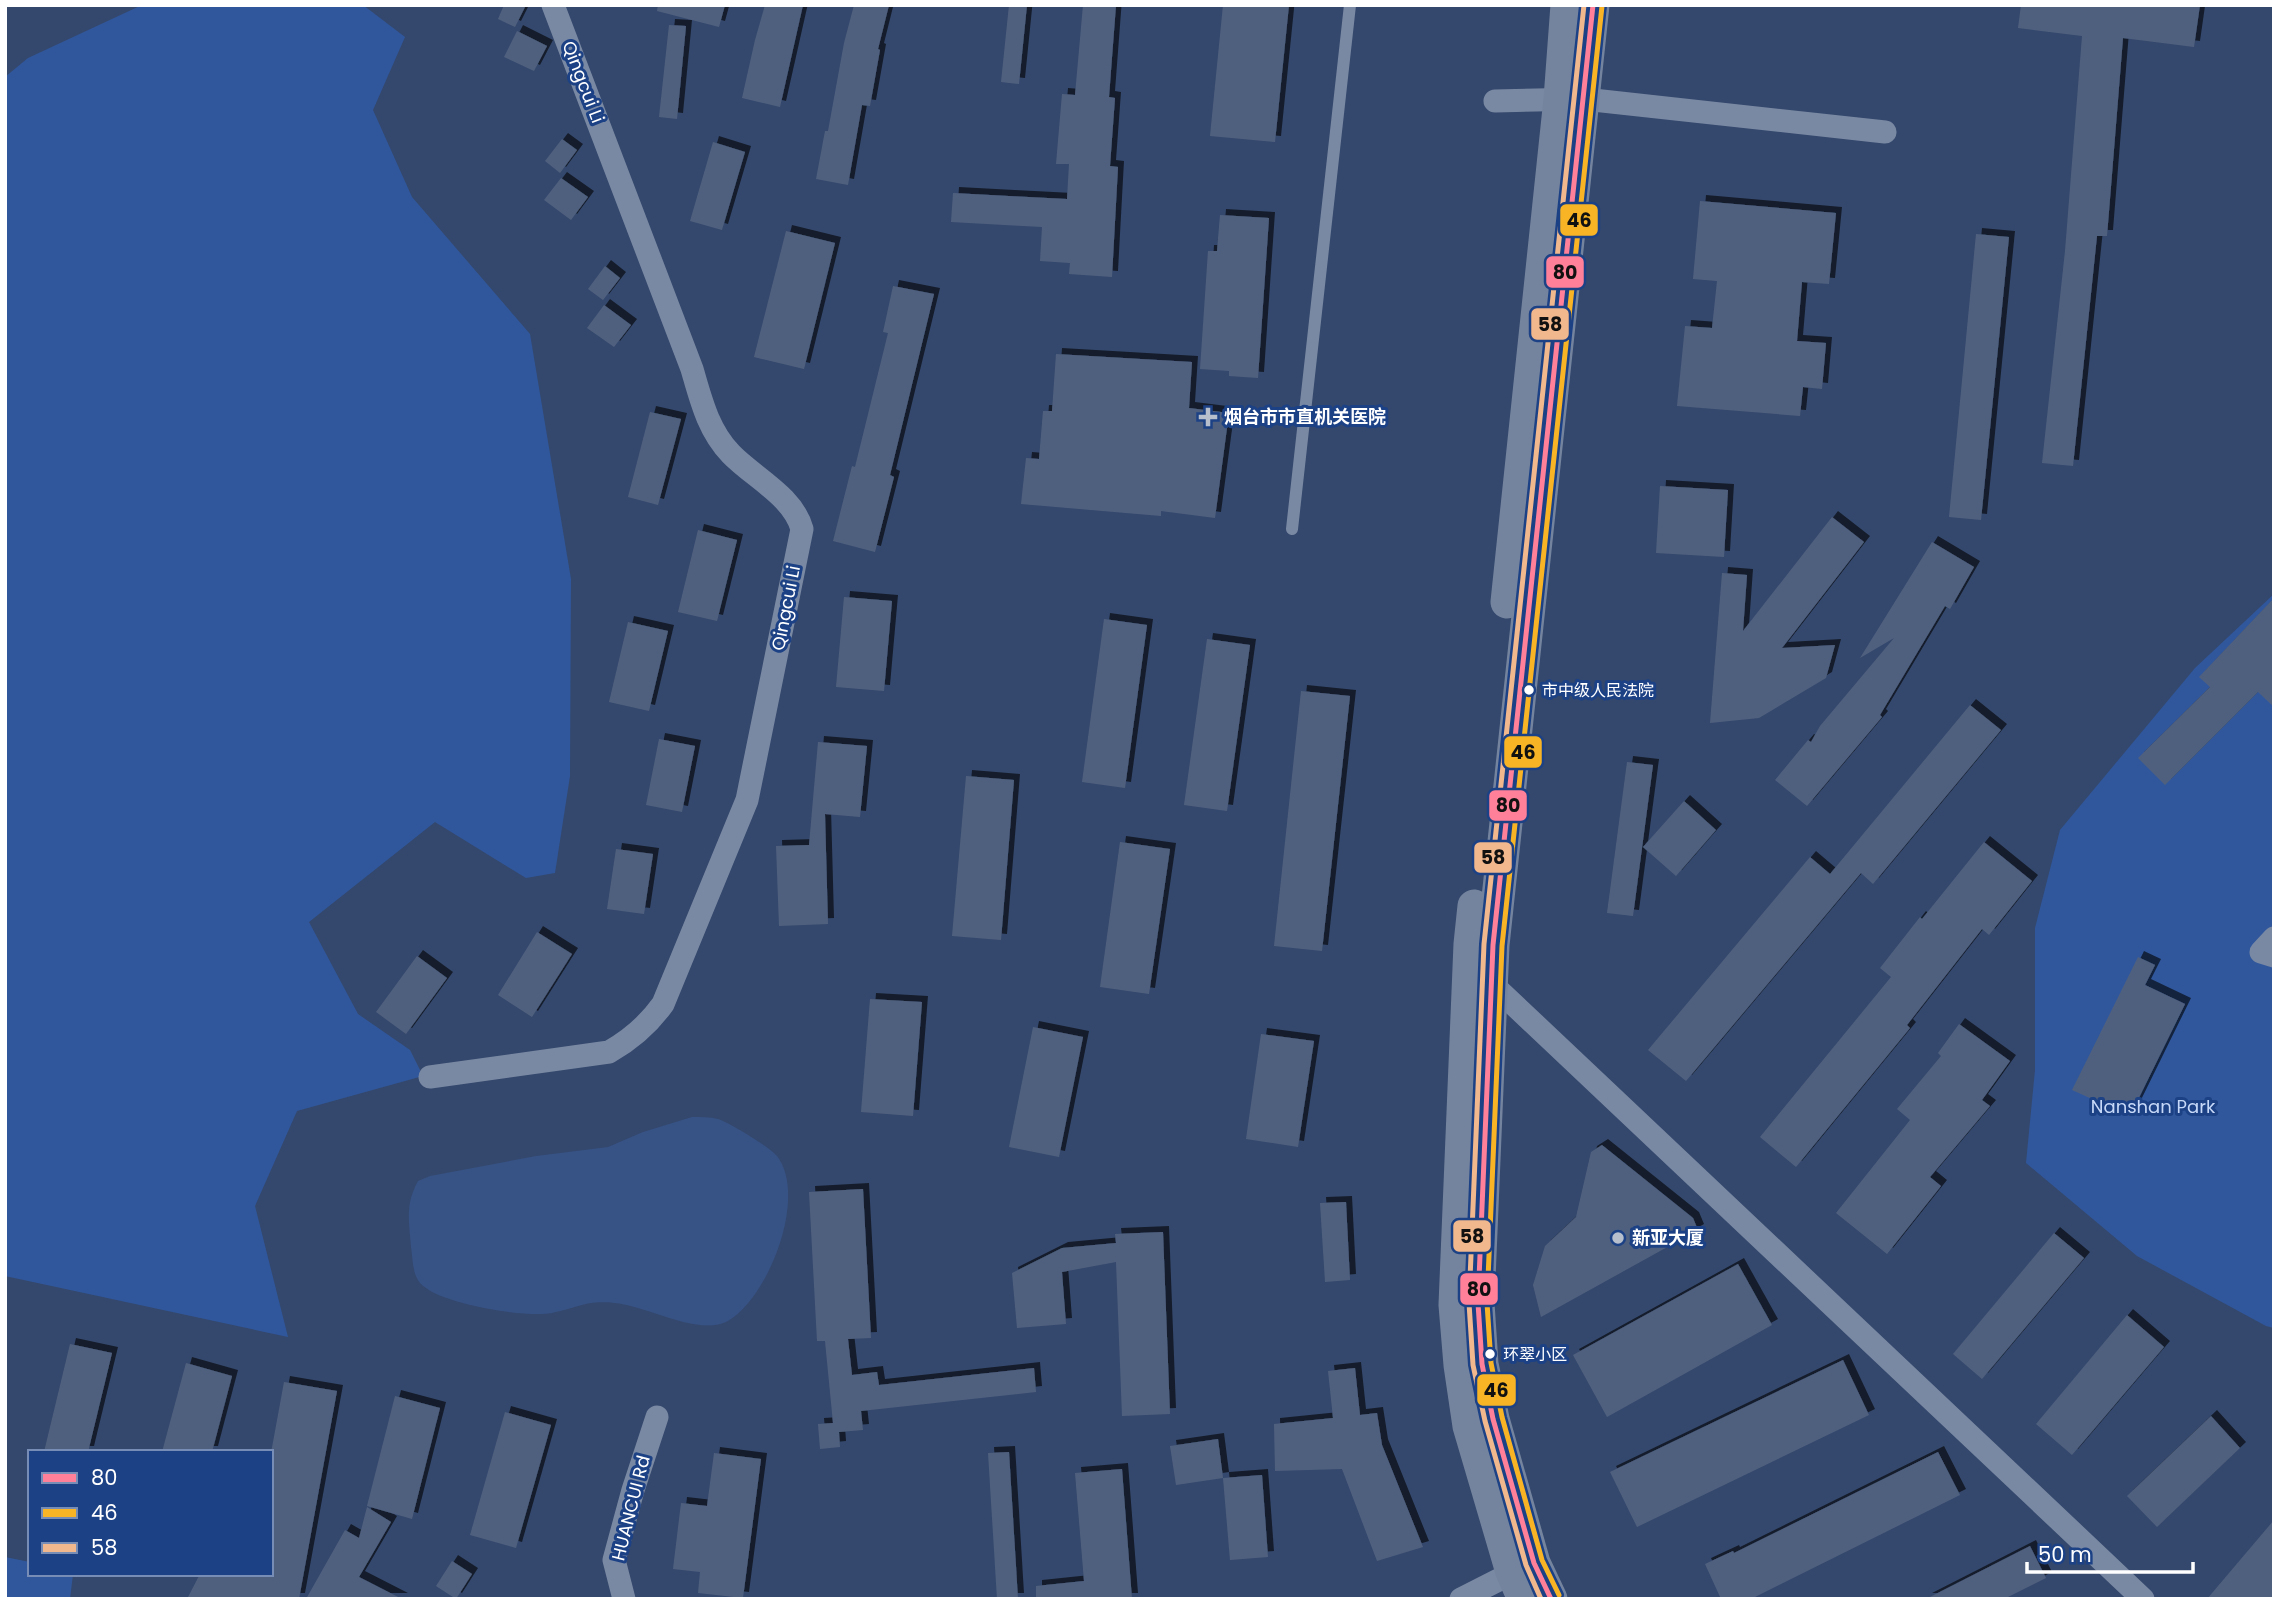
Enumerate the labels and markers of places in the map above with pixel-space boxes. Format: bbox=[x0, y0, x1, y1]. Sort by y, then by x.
place label: 烟台市市直机关医院 bbox=[1224, 404, 1386, 429]
marker: 烟台市市直机关医院 bbox=[1198, 407, 1218, 427]
place label: 市中级人民法院 bbox=[1542, 679, 1654, 702]
marker: 市中级人民法院 bbox=[1522, 683, 1536, 697]
place label: 新亚大厦 bbox=[1632, 1225, 1704, 1250]
marker: 新亚大厦 bbox=[1610, 1230, 1626, 1246]
place label: 环翠小区 bbox=[1503, 1343, 1567, 1366]
marker: 环翠小区 bbox=[1483, 1347, 1497, 1361]

